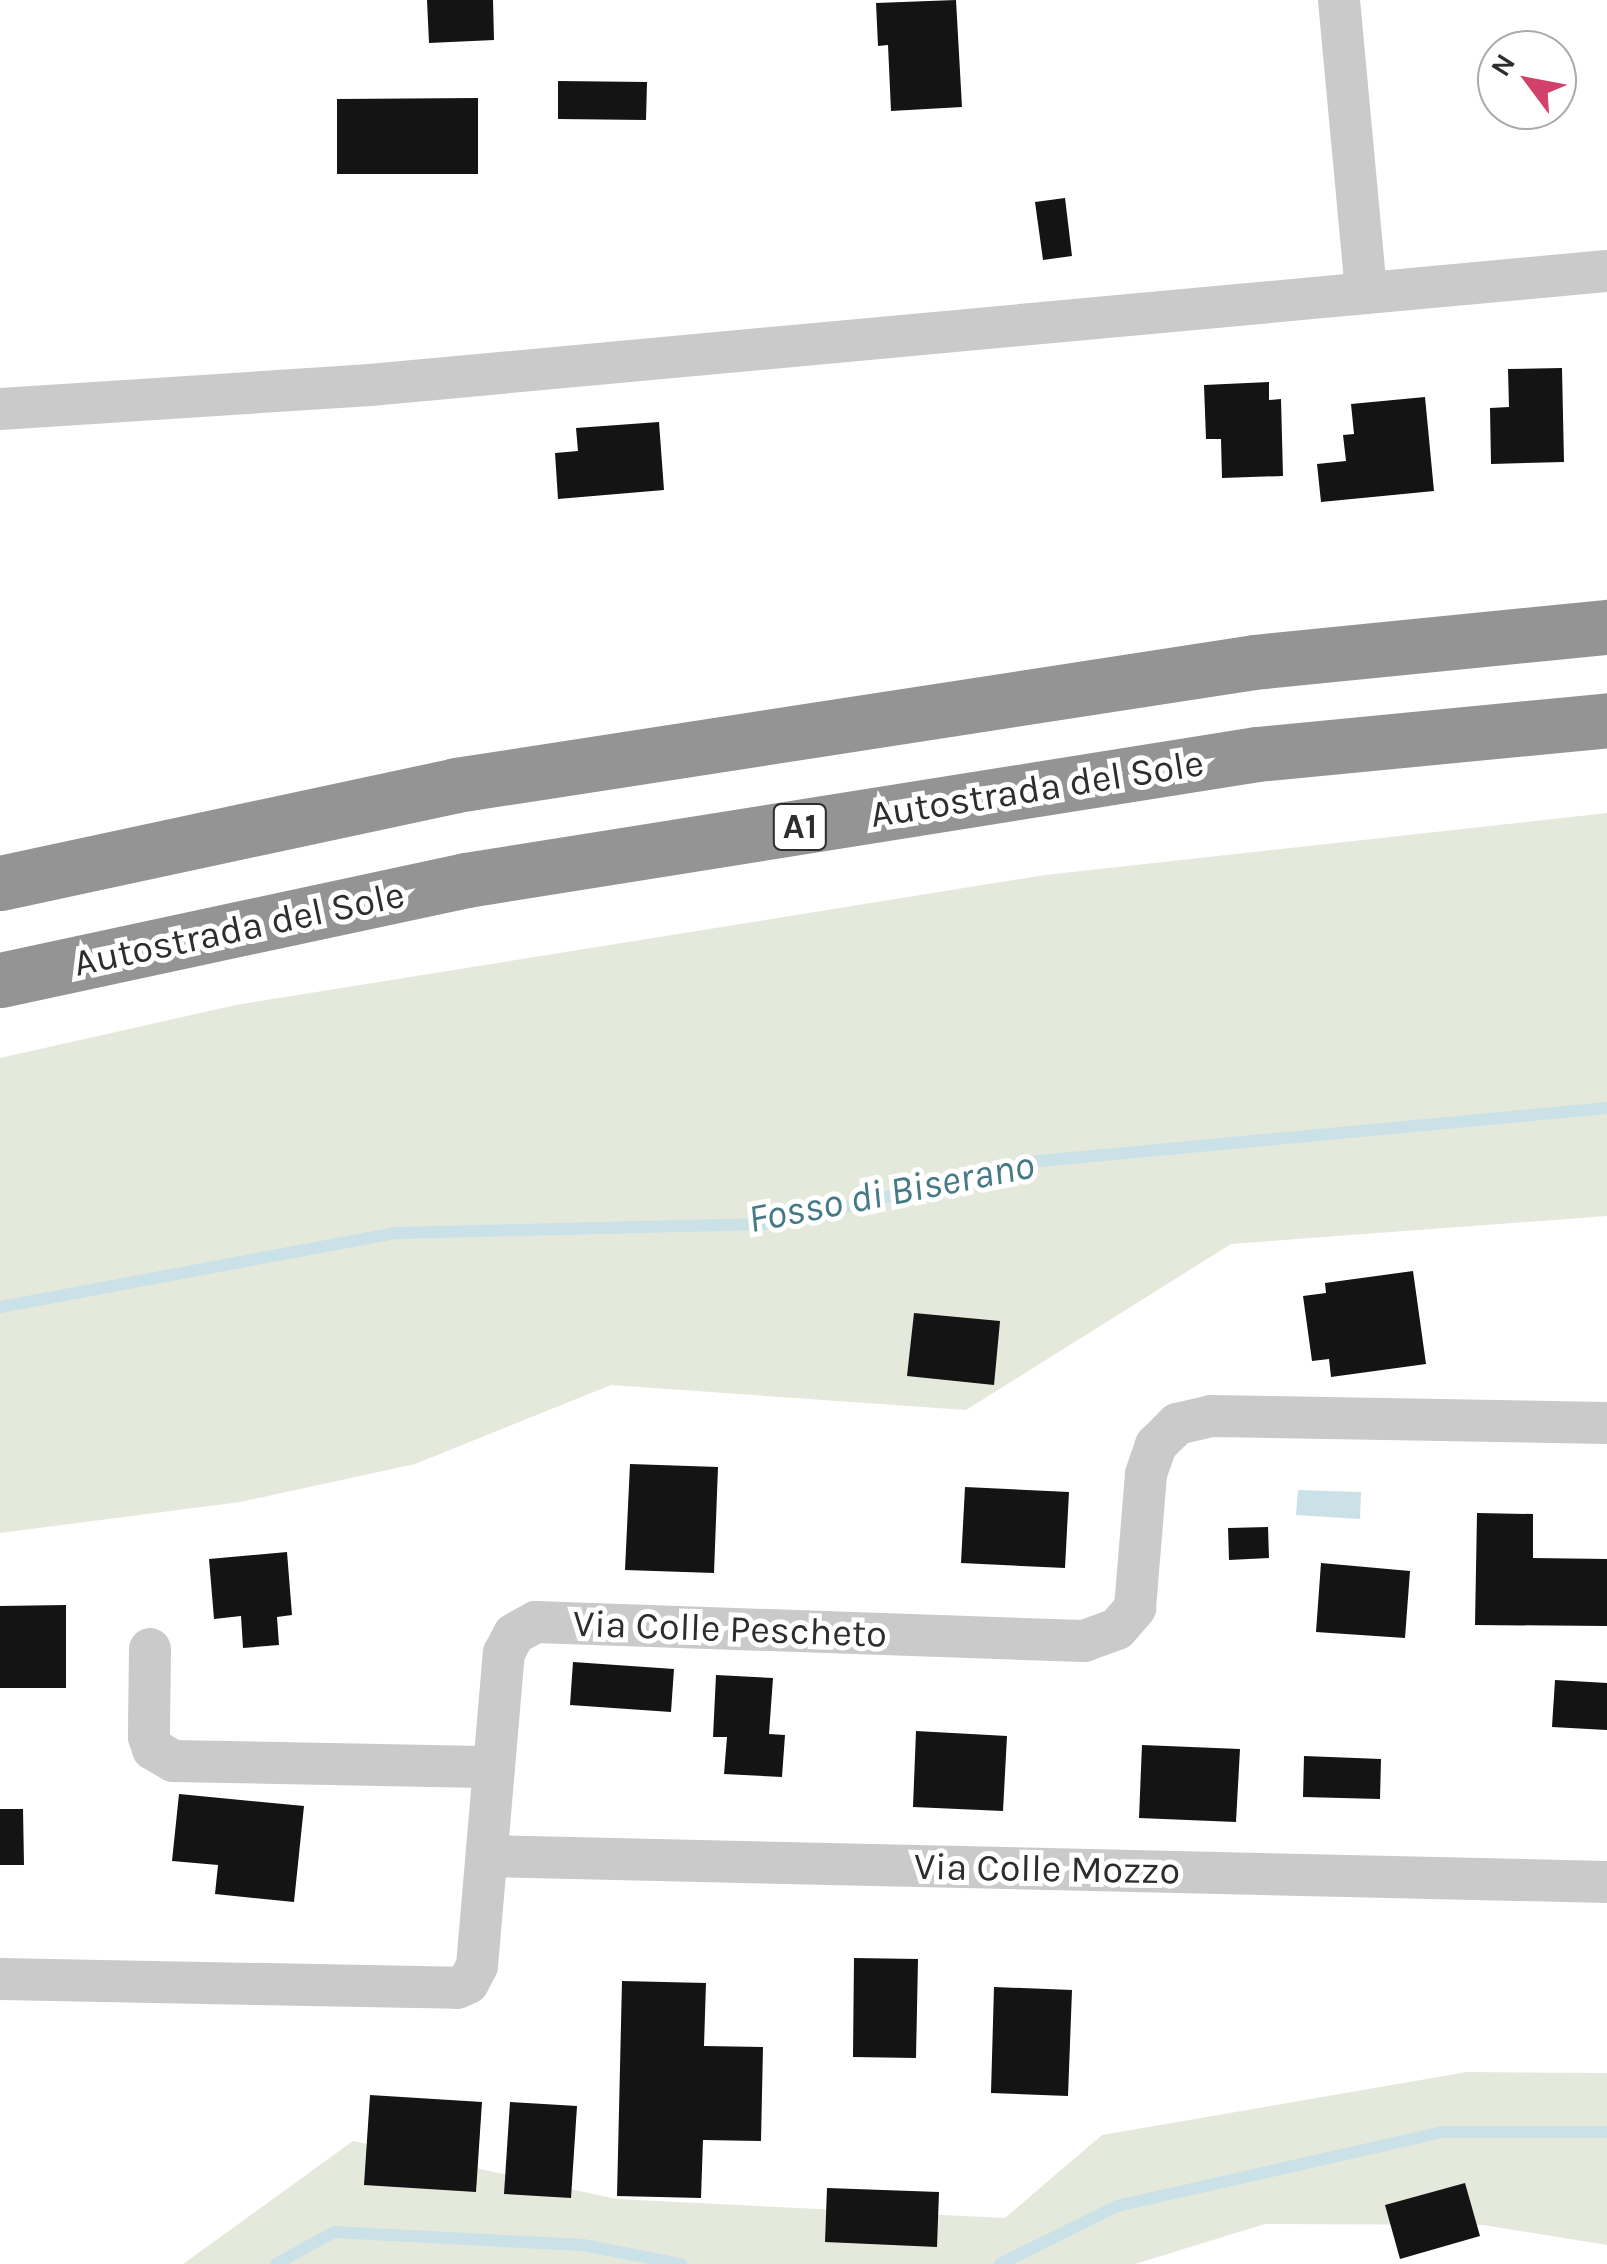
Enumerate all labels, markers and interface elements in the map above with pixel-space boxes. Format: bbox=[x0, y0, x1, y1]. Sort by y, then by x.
north arrow bbox=[1477, 30, 1577, 130]
text: N bbox=[1484, 48, 1522, 82]
street label: Autostrada del Sole bbox=[867, 740, 1207, 838]
road number: A1 bbox=[772, 797, 828, 857]
street label: Autostrada del Sole bbox=[70, 872, 408, 986]
water label: Fosso di Biserano bbox=[744, 1141, 1038, 1243]
street label: Via Colle Pescheto bbox=[572, 1601, 888, 1657]
street label: Via Colle Mozzo bbox=[913, 1844, 1181, 1894]

